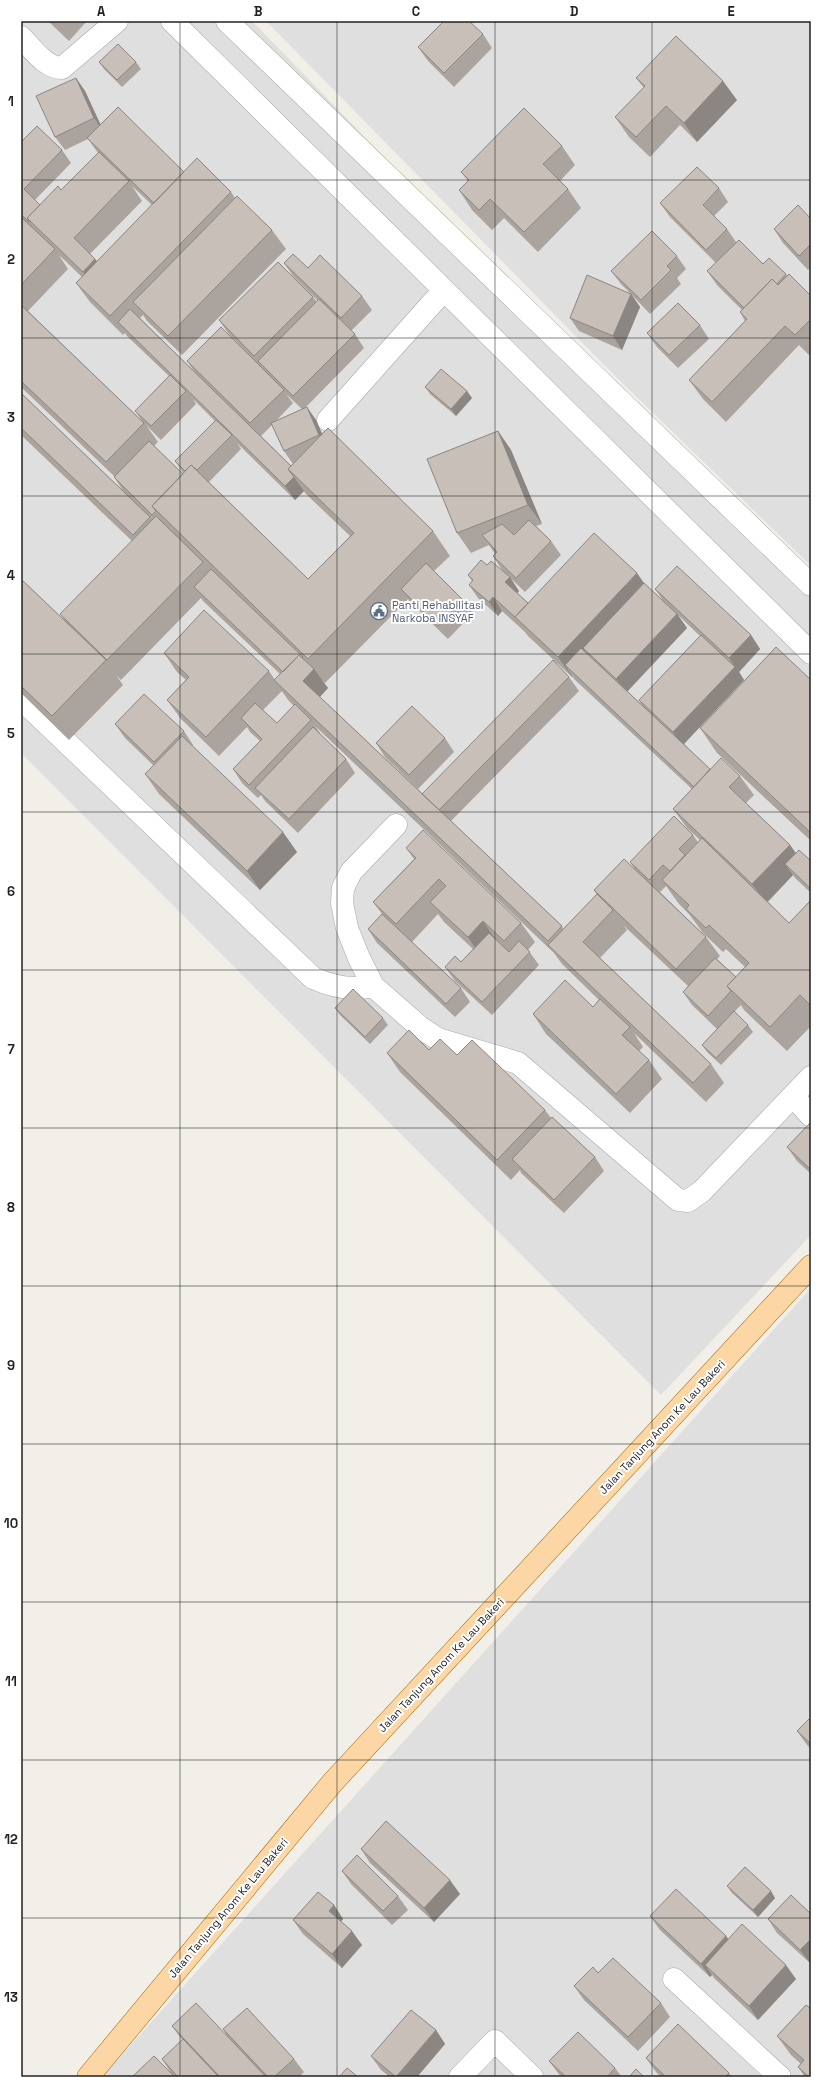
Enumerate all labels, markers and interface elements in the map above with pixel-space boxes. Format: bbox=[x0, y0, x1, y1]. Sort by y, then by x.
text: A bbox=[97, 3, 106, 20]
text: B bbox=[254, 3, 263, 20]
text: C bbox=[412, 3, 420, 20]
text: D bbox=[570, 3, 579, 20]
text: E bbox=[727, 3, 735, 20]
text: 1 bbox=[8, 93, 14, 110]
text: 2 bbox=[7, 251, 15, 268]
text: 3 bbox=[7, 409, 15, 426]
text: 4 bbox=[7, 567, 15, 584]
place label: Panti Rehabilitasi Narkoba INSYAF bbox=[392, 598, 484, 625]
public building icon: Panti Rehabilitasi Narkoba INSYAF bbox=[369, 601, 389, 621]
text: 5 bbox=[7, 725, 15, 742]
text: 6 bbox=[7, 883, 15, 900]
text: 7 bbox=[7, 1041, 15, 1058]
text: 8 bbox=[7, 1199, 15, 1216]
text: 9 bbox=[7, 1357, 15, 1374]
street label: Jalan Tanjung Anom Ke Lau Bakeri bbox=[596, 1357, 728, 1497]
text: 10 bbox=[4, 1515, 18, 1532]
street label: Jalan Tanjung Anom Ke Lau Bakeri bbox=[375, 1595, 507, 1735]
text: 11 bbox=[5, 1673, 17, 1690]
text: 12 bbox=[4, 1831, 18, 1848]
street label: Jalan Tanjung Anom Ke Lau Bakeri bbox=[165, 1835, 291, 1981]
text: 13 bbox=[4, 1989, 18, 2006]

